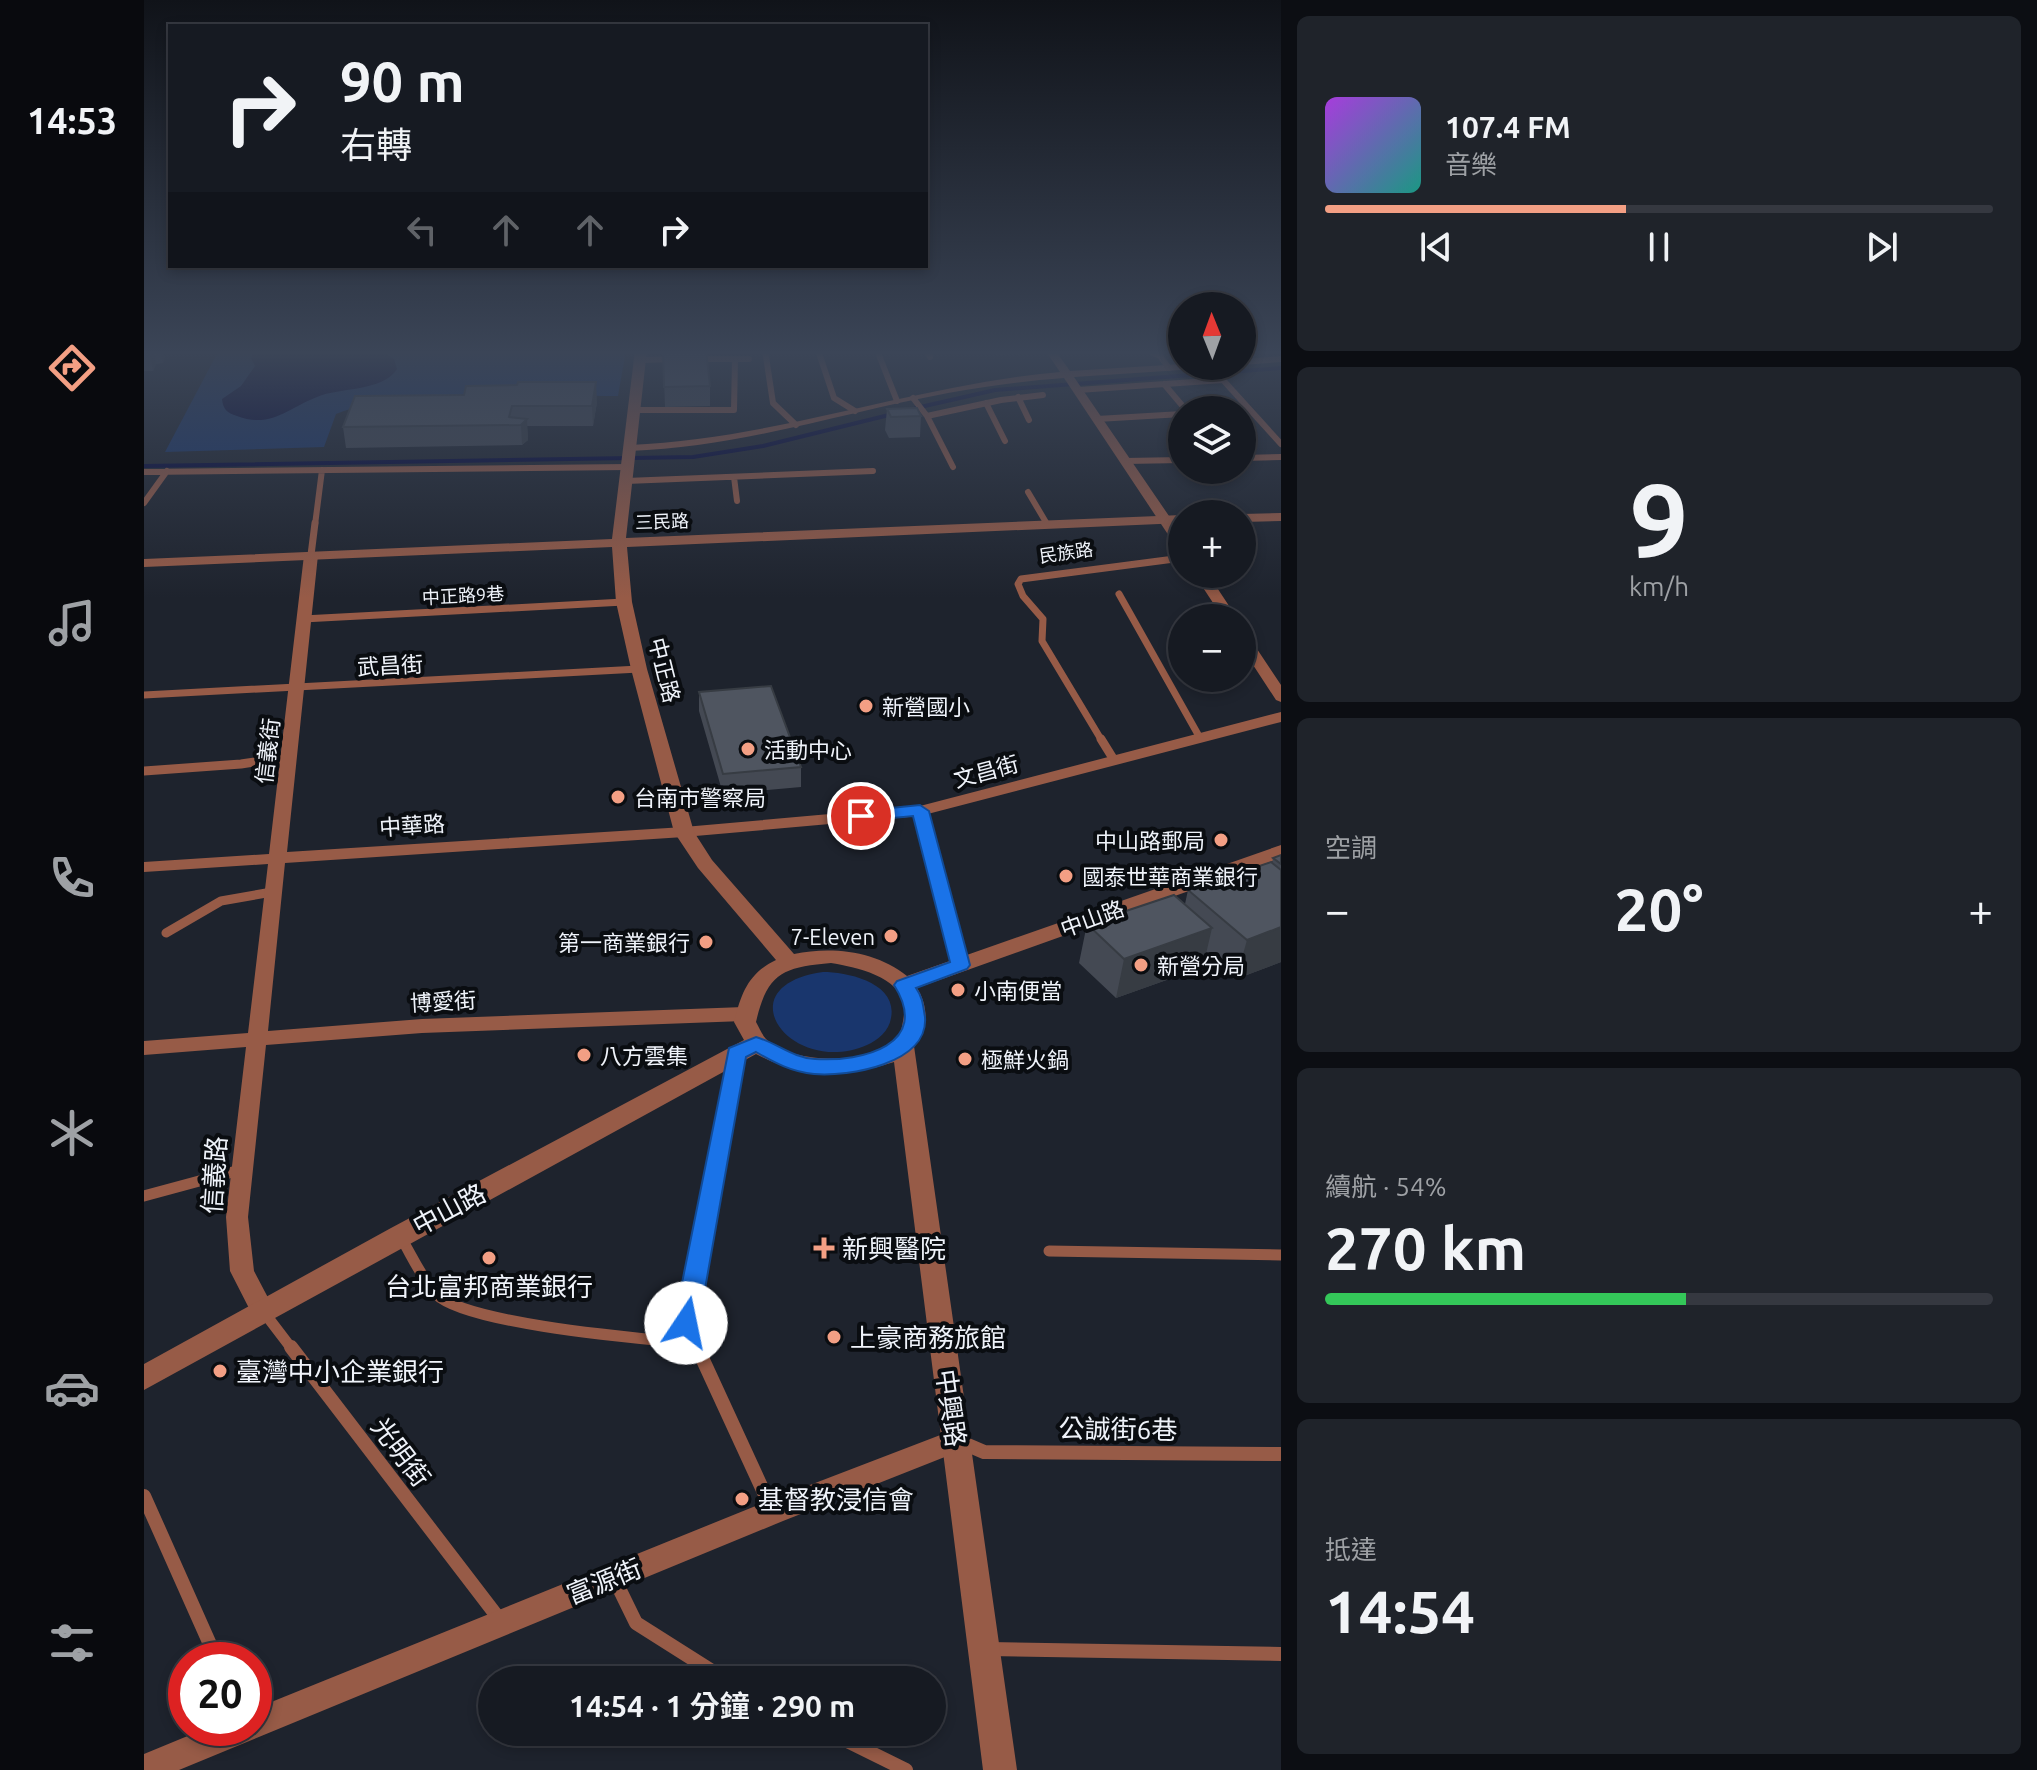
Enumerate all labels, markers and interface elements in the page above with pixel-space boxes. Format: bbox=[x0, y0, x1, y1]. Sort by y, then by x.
text: 90 m bbox=[340, 50, 465, 113]
icon: right bbox=[208, 56, 312, 160]
text: 14:53 bbox=[27, 100, 117, 141]
text: 107.4 FM bbox=[1445, 110, 1571, 144]
text: 右轉 bbox=[340, 124, 412, 165]
text: 音樂 bbox=[1445, 150, 1497, 179]
icon: left bbox=[400, 208, 444, 252]
icon: ahead bbox=[484, 208, 528, 252]
icon: ahead bbox=[568, 208, 612, 252]
icon: right bbox=[652, 208, 696, 252]
icon: previous bbox=[1414, 225, 1458, 269]
icon: pause bbox=[1637, 225, 1681, 269]
icon: next bbox=[1860, 225, 1904, 269]
north arrow bbox=[1168, 292, 1256, 380]
map controls bbox=[1168, 292, 1256, 692]
icon: directions bbox=[44, 340, 100, 396]
button: layers bbox=[1168, 396, 1256, 484]
text: 9 bbox=[1630, 461, 1688, 578]
button: + bbox=[1168, 500, 1256, 588]
street label: 三民路 bbox=[635, 510, 689, 532]
street label: 民族路 bbox=[1038, 538, 1094, 566]
text: km/h bbox=[1629, 572, 1689, 601]
street label: 中正路9巷 bbox=[421, 583, 505, 607]
icon: music bbox=[44, 595, 100, 651]
button: − bbox=[1168, 604, 1256, 692]
street label: 中正路 bbox=[645, 635, 685, 705]
street label: 武昌街 bbox=[356, 651, 424, 679]
place label: 新營國小 bbox=[882, 694, 970, 719]
marker: 新營國小 bbox=[857, 697, 875, 715]
street label: 信義街 bbox=[251, 717, 283, 785]
place label: 活動中心 bbox=[764, 737, 852, 762]
marker: 活動中心 bbox=[739, 740, 757, 758]
street label: 文昌街 bbox=[951, 750, 1021, 792]
pin bbox=[827, 782, 895, 850]
place label: 台南市警察局 bbox=[634, 785, 766, 810]
marker: 台南市警察局 bbox=[609, 788, 627, 806]
icon: arrive bbox=[839, 794, 883, 838]
street label: 中華路 bbox=[378, 810, 446, 840]
place label: 中山路郵局 bbox=[1095, 828, 1205, 853]
marker: 中山路郵局 bbox=[1212, 831, 1230, 849]
text: 空調 bbox=[1325, 833, 1377, 862]
icon: phone bbox=[44, 850, 100, 906]
place label: 國泰世華商業銀行 bbox=[1082, 864, 1258, 889]
marker: 國泰世華商業銀行 bbox=[1057, 867, 1075, 885]
text: 20° bbox=[1615, 875, 1703, 942]
text: − bbox=[1325, 885, 1350, 934]
text: + bbox=[1968, 885, 1993, 934]
street label: 中山路 bbox=[1057, 895, 1127, 941]
place label: 7-Eleven bbox=[791, 924, 875, 949]
marker: 7-Eleven bbox=[882, 927, 900, 945]
place label: 第一商業銀行 bbox=[558, 930, 690, 955]
marker: 第一商業銀行 bbox=[697, 933, 715, 951]
place label: 新營分局 bbox=[1157, 953, 1245, 978]
marker: 新營分局 bbox=[1132, 956, 1150, 974]
place label: 小南便當 bbox=[974, 978, 1062, 1003]
marker: 小南便當 bbox=[949, 981, 967, 999]
street label: 博愛街 bbox=[409, 987, 477, 1015]
place label: 八方雲集 bbox=[600, 1043, 688, 1068]
marker: 八方雲集 bbox=[575, 1046, 593, 1064]
place label: 極鮮火鍋 bbox=[981, 1047, 1069, 1072]
marker: 極鮮火鍋 bbox=[956, 1050, 974, 1068]
icon: climate bbox=[44, 1105, 100, 1161]
street label: 信義路 bbox=[197, 1135, 231, 1215]
text: 續航 · 54% bbox=[1325, 1172, 1447, 1201]
street label: 中山路 bbox=[408, 1178, 490, 1240]
text: 270 km bbox=[1325, 1214, 1526, 1281]
place label: 新興醫院 bbox=[842, 1234, 946, 1263]
marker: 新興醫院 bbox=[813, 1237, 835, 1259]
marker: 台北富邦商業銀行 bbox=[480, 1249, 498, 1267]
place label: 台北富邦商業銀行 bbox=[385, 1272, 593, 1301]
position arrow bbox=[644, 1281, 728, 1365]
place label: 上豪商務旅館 bbox=[850, 1323, 1006, 1352]
marker: 上豪商務旅館 bbox=[825, 1328, 843, 1346]
place label: 臺灣中小企業銀行 bbox=[236, 1357, 444, 1386]
icon: car bbox=[44, 1360, 100, 1416]
marker: 臺灣中小企業銀行 bbox=[211, 1362, 229, 1380]
street label: 中興路 bbox=[931, 1367, 971, 1449]
street label: 光明街 bbox=[366, 1412, 436, 1492]
street label: 公誠街6巷 bbox=[1058, 1413, 1178, 1445]
place label: 基督教浸信會 bbox=[758, 1485, 914, 1514]
marker: 基督教浸信會 bbox=[733, 1490, 751, 1508]
text: 抵達 bbox=[1325, 1535, 1377, 1564]
street label: 富源街 bbox=[562, 1553, 646, 1609]
text: 14:54 bbox=[1325, 1577, 1475, 1644]
icon: filters bbox=[44, 1615, 100, 1671]
speed limit sign: 20 bbox=[168, 1642, 272, 1746]
text: 14:54 · 1 分鐘 · 290 m bbox=[569, 1689, 855, 1723]

